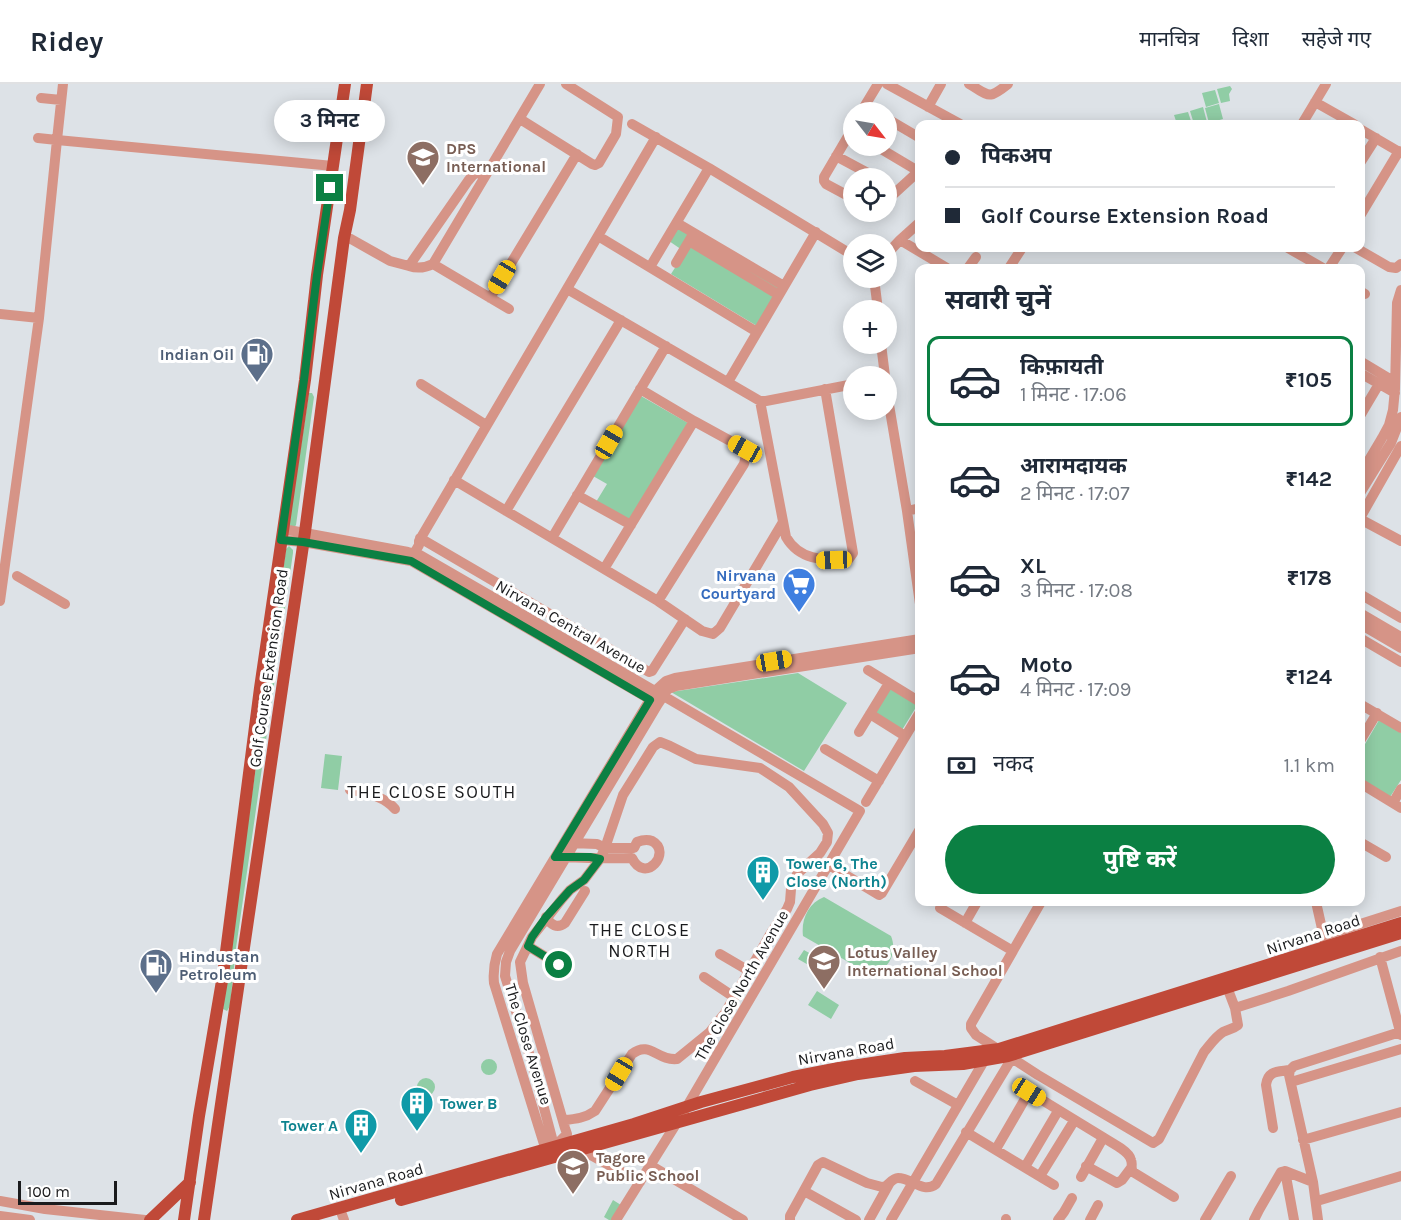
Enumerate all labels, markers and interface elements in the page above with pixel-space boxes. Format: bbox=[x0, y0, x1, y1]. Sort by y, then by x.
text: Ridey bbox=[30, 25, 103, 58]
text: मानचित्र bbox=[1139, 27, 1199, 51]
text: दिशा bbox=[1232, 27, 1269, 51]
text: सहेजे गए bbox=[1302, 27, 1371, 51]
callout: 3 मिनट bbox=[274, 101, 386, 143]
north arrow bbox=[843, 102, 897, 156]
map controls bbox=[843, 102, 897, 420]
text: 3 मिनट bbox=[300, 109, 359, 132]
school or university icon: DPS International bbox=[405, 139, 441, 186]
place label: DPS International bbox=[446, 139, 546, 176]
text: पिकअप bbox=[981, 143, 1052, 169]
button: locate bbox=[843, 168, 897, 222]
route end bbox=[316, 174, 343, 201]
text: Golf Course Extension Road bbox=[981, 203, 1269, 229]
button: layers bbox=[843, 234, 897, 288]
car bbox=[485, 257, 519, 297]
text: सवारी चुनें bbox=[945, 284, 1051, 316]
button: + bbox=[843, 300, 897, 354]
fuel station icon: Indian Oil bbox=[239, 336, 275, 383]
place label: Indian Oil bbox=[160, 345, 234, 364]
icon: car bbox=[948, 354, 1002, 408]
text: किफ़ायती bbox=[1020, 354, 1104, 380]
button: − bbox=[843, 366, 897, 420]
text: ₹105 bbox=[1285, 367, 1332, 393]
text: 1 मिनट · 17:06 bbox=[1020, 383, 1127, 406]
car bbox=[592, 422, 626, 462]
car bbox=[725, 432, 765, 466]
icon: car bbox=[948, 453, 1002, 507]
text: आरामदायक bbox=[1020, 453, 1127, 479]
text: ₹142 bbox=[1285, 466, 1332, 492]
text: 2 मिनट · 17:07 bbox=[1020, 482, 1130, 505]
car bbox=[816, 550, 852, 570]
icon: car bbox=[948, 552, 1002, 606]
text: XL bbox=[1020, 553, 1046, 579]
text: ₹178 bbox=[1286, 565, 1332, 591]
place label: Nirvana Courtyard bbox=[701, 566, 776, 603]
supermarket icon: Nirvana Courtyard bbox=[781, 566, 817, 613]
street label: Golf Course Extension Road bbox=[245, 567, 292, 769]
street label: Nirvana Central Avenue bbox=[492, 576, 649, 677]
text: 3 मिनट · 17:08 bbox=[1020, 579, 1133, 602]
car bbox=[755, 649, 793, 673]
icon: car bbox=[948, 651, 1002, 705]
text: Moto bbox=[1020, 652, 1073, 678]
text: ₹124 bbox=[1285, 664, 1332, 690]
text: 4 मिनट · 17:09 bbox=[1020, 678, 1131, 701]
icon: cash bbox=[945, 749, 978, 782]
text: नकद bbox=[993, 751, 1034, 777]
text: 1.1 km bbox=[1283, 754, 1335, 777]
district label: THE CLOSE SOUTH bbox=[347, 781, 517, 803]
button: पुष्टि करें bbox=[945, 825, 1335, 894]
building icon: Tower 6, The Close (North) bbox=[745, 854, 781, 901]
place label: Tower 6, The Close (North) bbox=[786, 854, 887, 891]
street label: The Close North Avenue bbox=[691, 907, 792, 1064]
street label: Nirvana Road bbox=[1264, 910, 1362, 959]
district label: THE CLOSE NORTH bbox=[590, 919, 691, 962]
school or university icon: Lotus Valley International School bbox=[806, 943, 842, 990]
place label: Lotus Valley International School bbox=[847, 943, 1003, 980]
fuel station icon: Hindustan Petroleum bbox=[138, 947, 174, 994]
place label: Hindustan Petroleum bbox=[179, 947, 259, 984]
route start bbox=[545, 951, 572, 978]
street label: The Close Avenue bbox=[501, 981, 556, 1107]
street label: Nirvana Road bbox=[796, 1034, 896, 1069]
car bbox=[602, 1054, 636, 1094]
car bbox=[1009, 1075, 1049, 1109]
building icon: Tower B bbox=[399, 1085, 435, 1132]
place label: Tower B bbox=[440, 1094, 497, 1113]
building icon: Tower A bbox=[343, 1107, 379, 1154]
place label: Tower A bbox=[281, 1116, 338, 1135]
school or university icon: Tagore Public School bbox=[555, 1148, 591, 1195]
place label: Tagore Public School bbox=[596, 1148, 699, 1185]
street label: Nirvana Road bbox=[327, 1159, 426, 1204]
scale bar bbox=[18, 1178, 117, 1206]
text: 100 m bbox=[27, 1182, 70, 1201]

